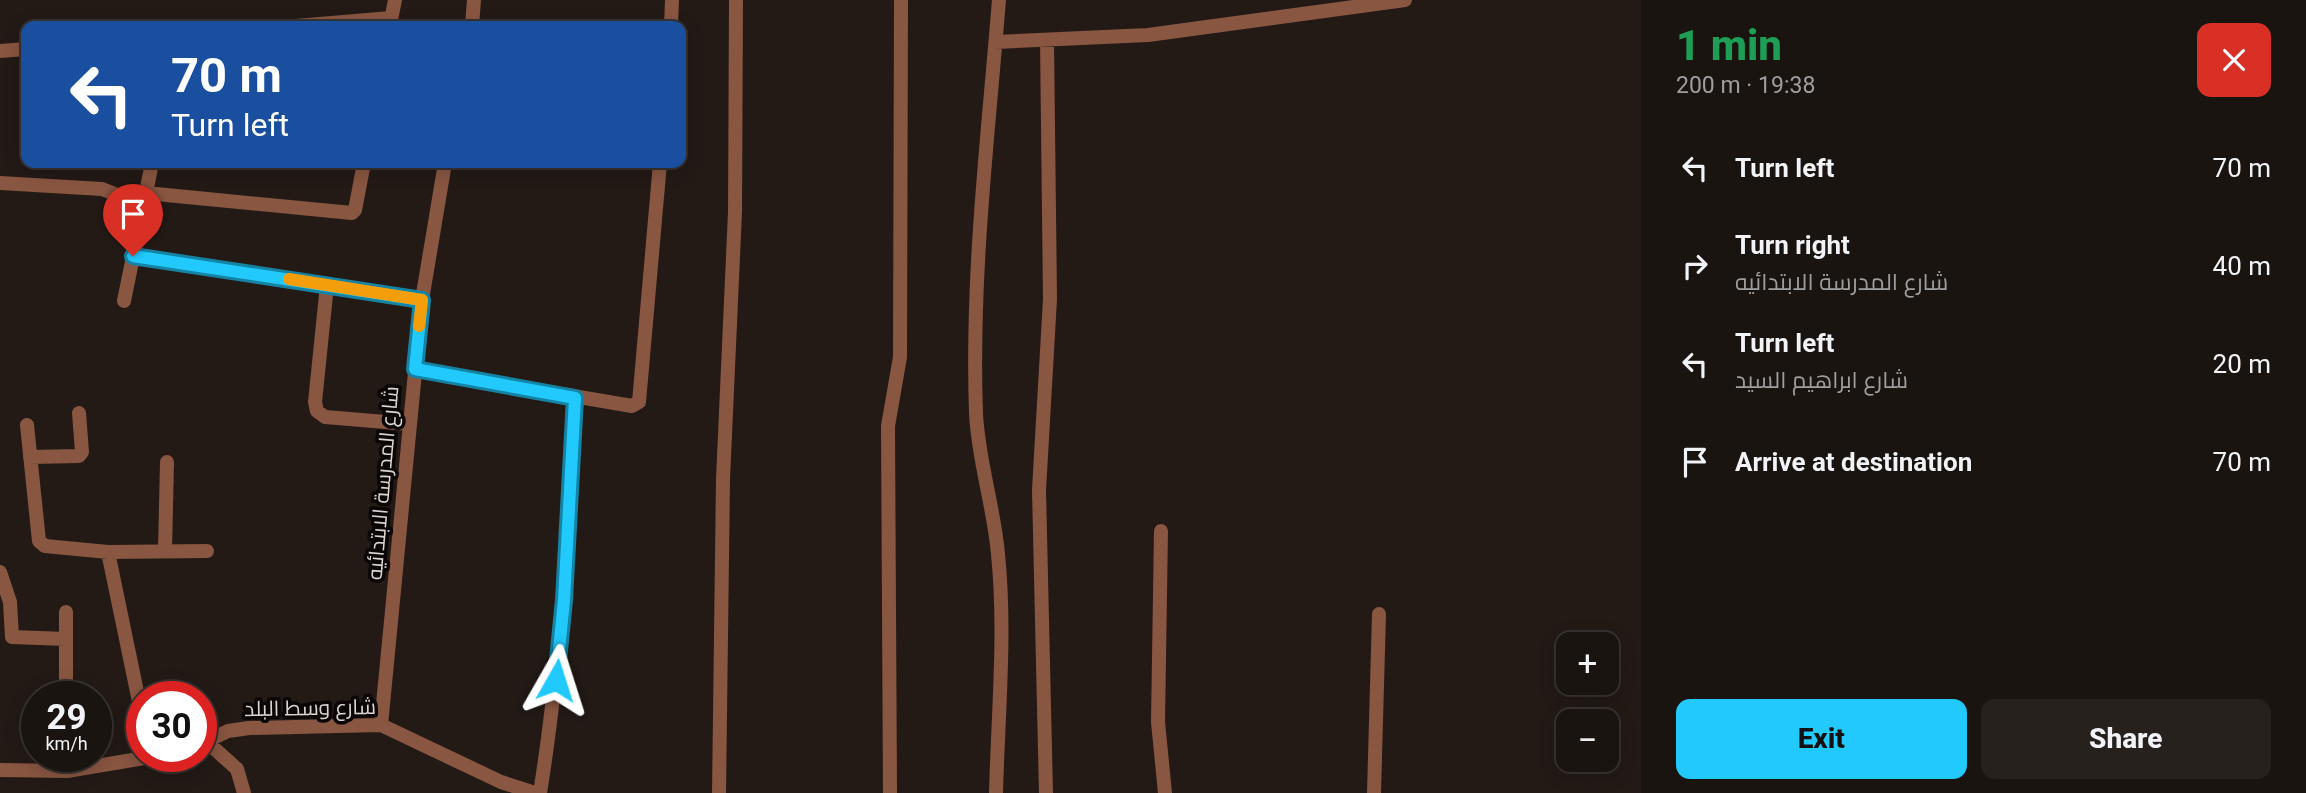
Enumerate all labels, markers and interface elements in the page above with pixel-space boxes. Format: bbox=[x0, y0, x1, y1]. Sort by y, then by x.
text: 1 min bbox=[1676, 21, 1782, 70]
button: close bbox=[2197, 23, 2271, 97]
text: 70 m bbox=[171, 47, 282, 104]
icon: left bbox=[56, 49, 147, 140]
text: 200 m · 19:38 bbox=[1676, 72, 1815, 99]
text: Turn left bbox=[171, 106, 289, 144]
icon: left bbox=[1676, 149, 1714, 187]
text: Turn left bbox=[1735, 153, 1834, 183]
text: 70 m bbox=[2213, 153, 2271, 183]
pin bbox=[103, 184, 163, 256]
icon: arrive bbox=[114, 195, 152, 233]
text: Turn right bbox=[1735, 230, 1850, 260]
icon: right bbox=[1676, 247, 1714, 285]
text: 40 m bbox=[2213, 251, 2271, 281]
text: شارع المدرسة الابتدائيه bbox=[1735, 269, 1948, 296]
text: Turn left bbox=[1735, 328, 1834, 358]
icon: left bbox=[1676, 345, 1714, 383]
text: 20 m bbox=[2213, 349, 2271, 379]
text: شارع ابراهيم السيد bbox=[1735, 367, 1908, 394]
street label: شارع المدرسة الابتدائيه bbox=[363, 385, 405, 581]
icon: arrive bbox=[1676, 443, 1714, 481]
text: Arrive at destination bbox=[1735, 447, 1972, 477]
text: 70 m bbox=[2213, 447, 2271, 477]
map controls bbox=[1556, 632, 1619, 772]
button: + bbox=[1556, 632, 1619, 695]
position arrow bbox=[519, 643, 593, 717]
speed limit sign: 30 bbox=[126, 681, 217, 772]
street label: شارع وسط البلد bbox=[244, 695, 376, 723]
text: 29 bbox=[46, 697, 87, 738]
button: Exit bbox=[1676, 699, 1967, 779]
button: Share bbox=[1981, 699, 2271, 779]
button: − bbox=[1556, 709, 1619, 772]
text: km/h bbox=[45, 733, 88, 754]

